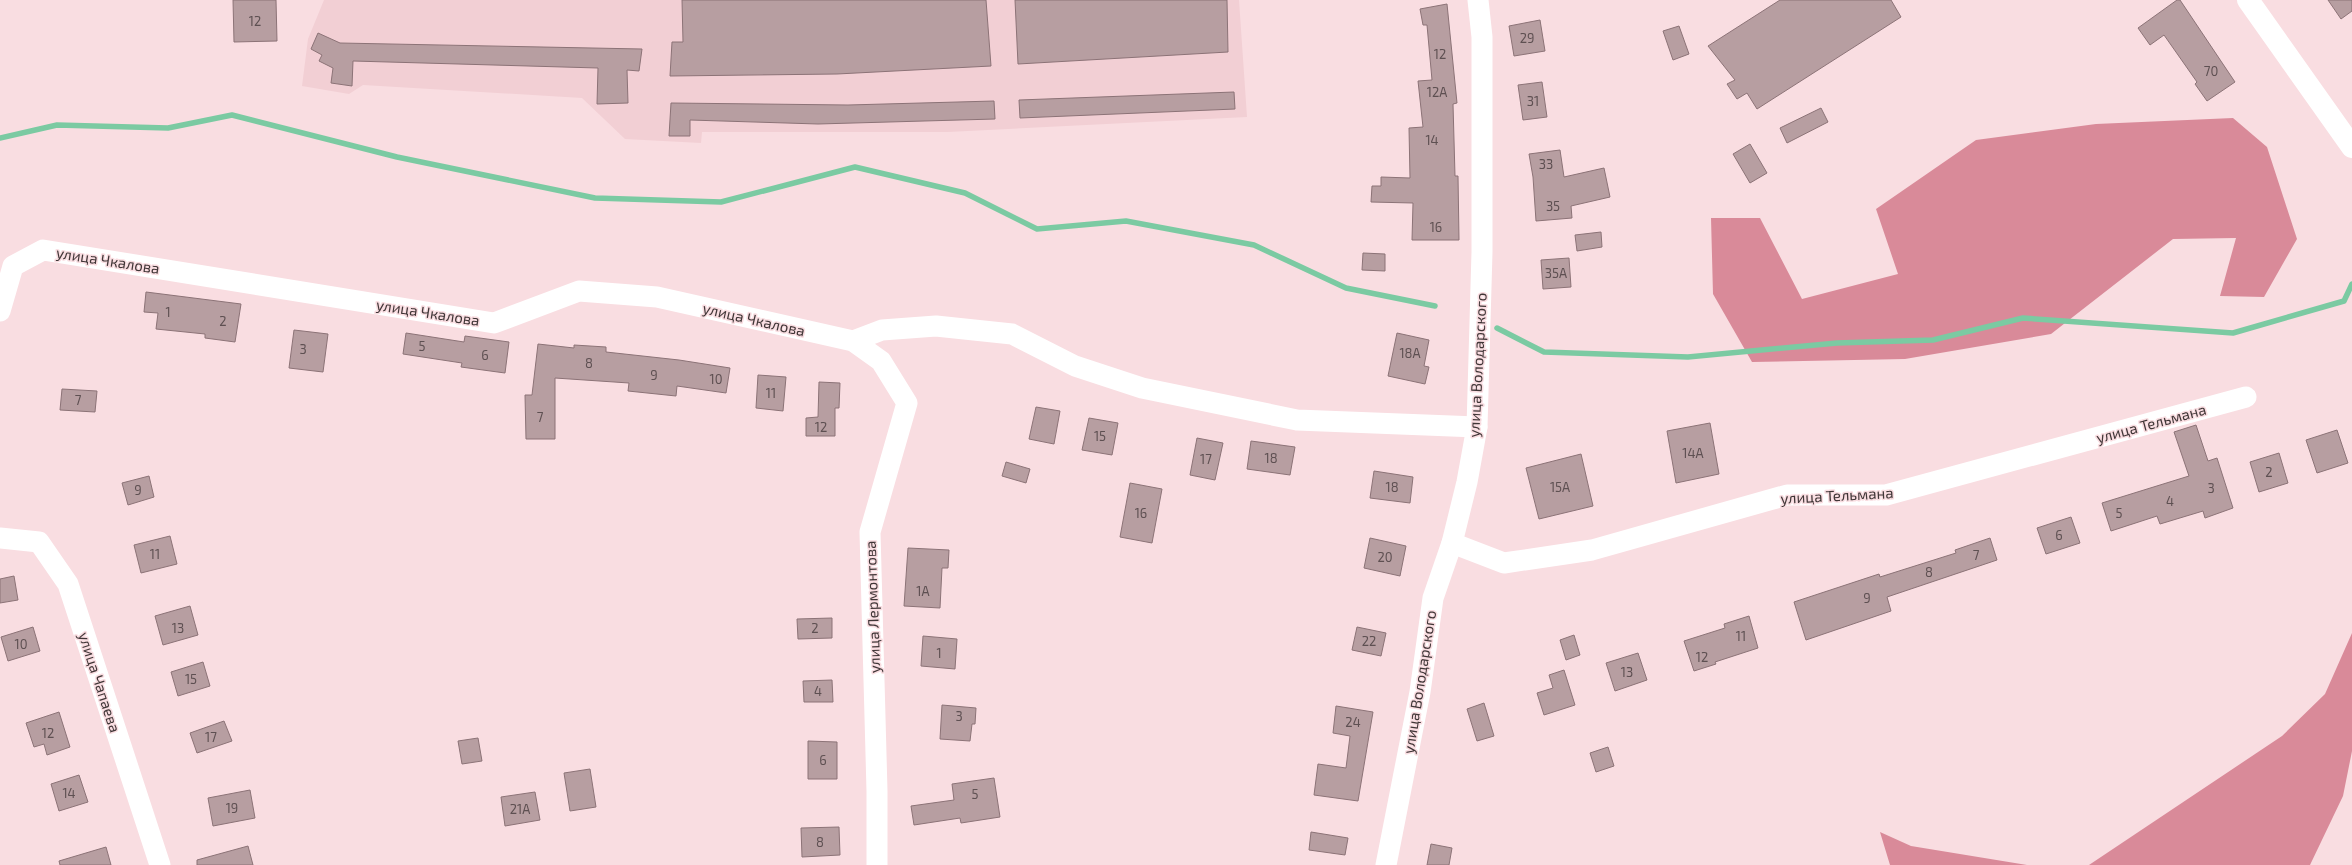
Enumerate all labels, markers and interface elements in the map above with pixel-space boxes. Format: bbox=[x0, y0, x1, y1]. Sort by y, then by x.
house number: 12 bbox=[249, 13, 261, 29]
house number: 29 bbox=[1520, 30, 1534, 46]
house number: 12 bbox=[1434, 46, 1446, 62]
house number: 70 bbox=[2204, 63, 2218, 79]
house number: 12А bbox=[1427, 84, 1447, 100]
house number: 31 bbox=[1527, 93, 1539, 109]
house number: 14 bbox=[1425, 132, 1439, 148]
house number: 33 bbox=[1539, 156, 1553, 172]
house number: 35 bbox=[1546, 198, 1560, 214]
house number: 16 bbox=[1430, 219, 1442, 235]
street label: улица Чкалова bbox=[55, 243, 161, 278]
house number: 35А bbox=[1545, 265, 1567, 281]
street label: улица Володарского bbox=[1464, 292, 1491, 438]
street label: улица Чкалова bbox=[375, 295, 481, 330]
street label: улица Чкалова bbox=[701, 298, 807, 341]
house number: 1 bbox=[165, 304, 171, 320]
house number: 2 bbox=[219, 313, 227, 329]
house number: 5 bbox=[419, 338, 426, 354]
house number: 3 bbox=[299, 341, 307, 357]
house number: 18А bbox=[1399, 345, 1421, 361]
house number: 6 bbox=[481, 347, 489, 363]
house number: 8 bbox=[585, 355, 593, 371]
house number: 9 bbox=[650, 367, 658, 383]
house number: 10 bbox=[709, 371, 723, 387]
house number: 11 bbox=[766, 385, 776, 401]
house number: 7 bbox=[75, 392, 82, 408]
street label: улица Тельмана bbox=[2094, 400, 2208, 447]
house number: 7 bbox=[537, 409, 544, 425]
house number: 12 bbox=[815, 419, 827, 435]
house number: 15 bbox=[1094, 428, 1106, 444]
house number: 14А bbox=[1682, 445, 1704, 461]
house number: 18 bbox=[1264, 450, 1278, 466]
house number: 17 bbox=[1200, 451, 1212, 467]
house number: 2 bbox=[2265, 464, 2273, 480]
house number: 18 bbox=[1385, 479, 1399, 495]
house number: 15А bbox=[1550, 479, 1570, 495]
house number: 3 bbox=[2207, 480, 2215, 496]
house number: 9 bbox=[134, 482, 142, 498]
street label: улица Тельмана bbox=[1780, 483, 1894, 508]
house number: 4 bbox=[2166, 493, 2174, 509]
house number: 16 bbox=[1135, 505, 1147, 521]
house number: 5 bbox=[2116, 505, 2123, 521]
house number: 6 bbox=[2055, 527, 2063, 543]
street label: улица Лермонтова bbox=[861, 540, 884, 674]
house number: 11 bbox=[150, 546, 160, 562]
house number: 7 bbox=[1973, 547, 1980, 563]
house number: 20 bbox=[1377, 549, 1393, 565]
house number: 8 bbox=[1925, 564, 1933, 580]
house number: 1А bbox=[916, 583, 930, 599]
house number: 9 bbox=[1863, 590, 1871, 606]
street label: улица Володарского bbox=[1399, 609, 1440, 755]
house number: 13 bbox=[172, 620, 184, 636]
house number: 2 bbox=[811, 620, 819, 636]
house number: 11 bbox=[1736, 628, 1746, 644]
street label: улица Чапаева bbox=[74, 630, 125, 735]
house number: 22 bbox=[1362, 633, 1376, 649]
house number: 10 bbox=[14, 636, 28, 652]
house number: 1 bbox=[936, 645, 942, 661]
house number: 12 bbox=[1696, 649, 1708, 665]
house number: 13 bbox=[1621, 664, 1633, 680]
house number: 15 bbox=[185, 671, 197, 687]
house number: 4 bbox=[814, 683, 822, 699]
house number: 3 bbox=[955, 708, 963, 724]
house number: 24 bbox=[1345, 714, 1361, 730]
house number: 12 bbox=[42, 725, 54, 741]
house number: 17 bbox=[205, 729, 217, 745]
house number: 6 bbox=[819, 752, 827, 768]
house number: 14 bbox=[62, 785, 76, 801]
house number: 5 bbox=[972, 786, 979, 802]
house number: 19 bbox=[226, 800, 238, 816]
house number: 21А bbox=[510, 801, 530, 817]
house number: 8 bbox=[816, 834, 824, 850]

